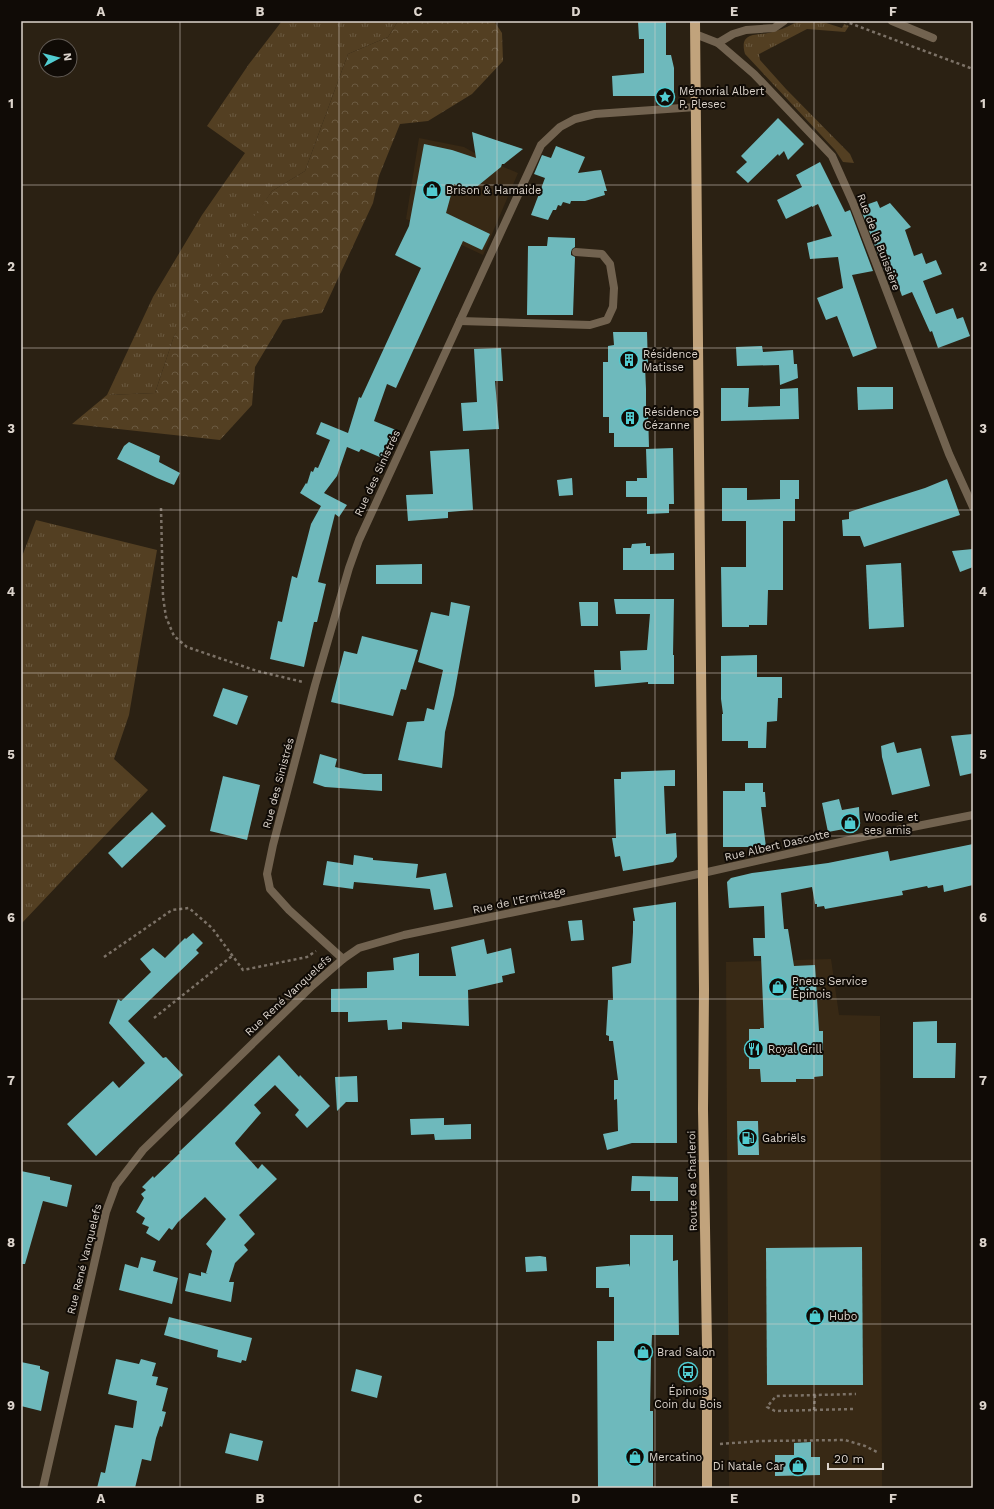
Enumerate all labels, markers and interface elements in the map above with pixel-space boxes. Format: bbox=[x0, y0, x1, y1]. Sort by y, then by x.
text: A bbox=[97, 4, 106, 19]
text: B bbox=[256, 4, 265, 19]
text: C bbox=[414, 4, 423, 19]
text: D bbox=[571, 4, 581, 19]
text: E bbox=[730, 4, 738, 19]
text: F bbox=[889, 4, 897, 19]
north arrow bbox=[38, 38, 78, 78]
text: N bbox=[60, 52, 74, 62]
place label: Mémorial Albert P. Plesec bbox=[679, 85, 765, 111]
place icon: Mémorial Albert P. Plesec bbox=[654, 86, 676, 108]
text: 1 bbox=[8, 96, 14, 111]
text: 1 bbox=[980, 96, 986, 111]
shop icon: Brison & Hamaide bbox=[421, 179, 443, 201]
place label: Brison & Hamaide bbox=[446, 184, 541, 197]
street label: Rue de la Buissière bbox=[854, 192, 903, 292]
text: 2 bbox=[7, 259, 15, 274]
text: 2 bbox=[979, 259, 987, 274]
place label: Résidence Matisse bbox=[643, 348, 698, 374]
building icon: Résidence Matisse bbox=[618, 349, 640, 371]
place label: Résidence Cézanne bbox=[644, 406, 699, 432]
building icon: Résidence Cézanne bbox=[619, 407, 641, 429]
text: 3 bbox=[7, 421, 15, 436]
text: 3 bbox=[979, 421, 987, 436]
street label: Rue des Sinistrés bbox=[352, 428, 403, 518]
text: 4 bbox=[7, 584, 16, 599]
text: 4 bbox=[979, 584, 988, 599]
street label: Rue des Sinistrés bbox=[260, 736, 297, 830]
text: 5 bbox=[7, 747, 15, 762]
text: 5 bbox=[979, 747, 987, 762]
place label: Woodie et ses amis bbox=[864, 811, 918, 837]
shop icon: Woodie et ses amis bbox=[839, 812, 861, 834]
street label: Rue Albert Dascotte bbox=[723, 827, 831, 864]
street label: Rue de l'Ermitage bbox=[471, 884, 567, 917]
text: 6 bbox=[7, 910, 15, 925]
text: 6 bbox=[979, 910, 987, 925]
street label: Rue René Vanquelefs bbox=[242, 952, 334, 1039]
place label: Pneus Service Épinois bbox=[792, 975, 867, 1001]
shop icon: Pneus Service Épinois bbox=[767, 976, 789, 998]
restaurant icon: Royal Grill bbox=[743, 1038, 765, 1060]
place label: Royal Grill bbox=[768, 1043, 823, 1056]
text: 7 bbox=[7, 1073, 15, 1088]
text: 7 bbox=[979, 1073, 987, 1088]
fuel station icon: Gabriëls bbox=[737, 1127, 759, 1149]
street label: Route de Charleroi bbox=[685, 1130, 700, 1232]
place label: Gabriëls bbox=[762, 1132, 806, 1145]
street label: Rue René Vanquelefs bbox=[64, 1202, 105, 1316]
text: 8 bbox=[7, 1235, 15, 1250]
text: 8 bbox=[979, 1235, 987, 1250]
shop icon: Hubo bbox=[804, 1305, 826, 1327]
place label: Hubo bbox=[829, 1310, 857, 1323]
shop icon: Brad Salon bbox=[632, 1341, 654, 1363]
place label: Brad Salon bbox=[657, 1346, 715, 1359]
bus stop icon: Épinois Coin du Bois bbox=[677, 1361, 699, 1383]
place label: Épinois Coin du Bois bbox=[654, 1384, 722, 1411]
text: 9 bbox=[7, 1398, 15, 1413]
text: 9 bbox=[979, 1398, 987, 1413]
scale bar bbox=[828, 1445, 883, 1471]
shop icon: Mercatino bbox=[624, 1446, 646, 1468]
place label: Mercatino bbox=[649, 1451, 702, 1464]
text: 20 m bbox=[834, 1452, 864, 1466]
shop icon: Di Natale Car bbox=[787, 1455, 809, 1477]
place label: Di Natale Car bbox=[713, 1460, 784, 1473]
text: A bbox=[97, 1491, 106, 1506]
text: B bbox=[256, 1491, 265, 1506]
text: C bbox=[414, 1491, 423, 1506]
text: D bbox=[571, 1491, 581, 1506]
text: E bbox=[730, 1491, 738, 1506]
text: F bbox=[889, 1491, 897, 1506]

